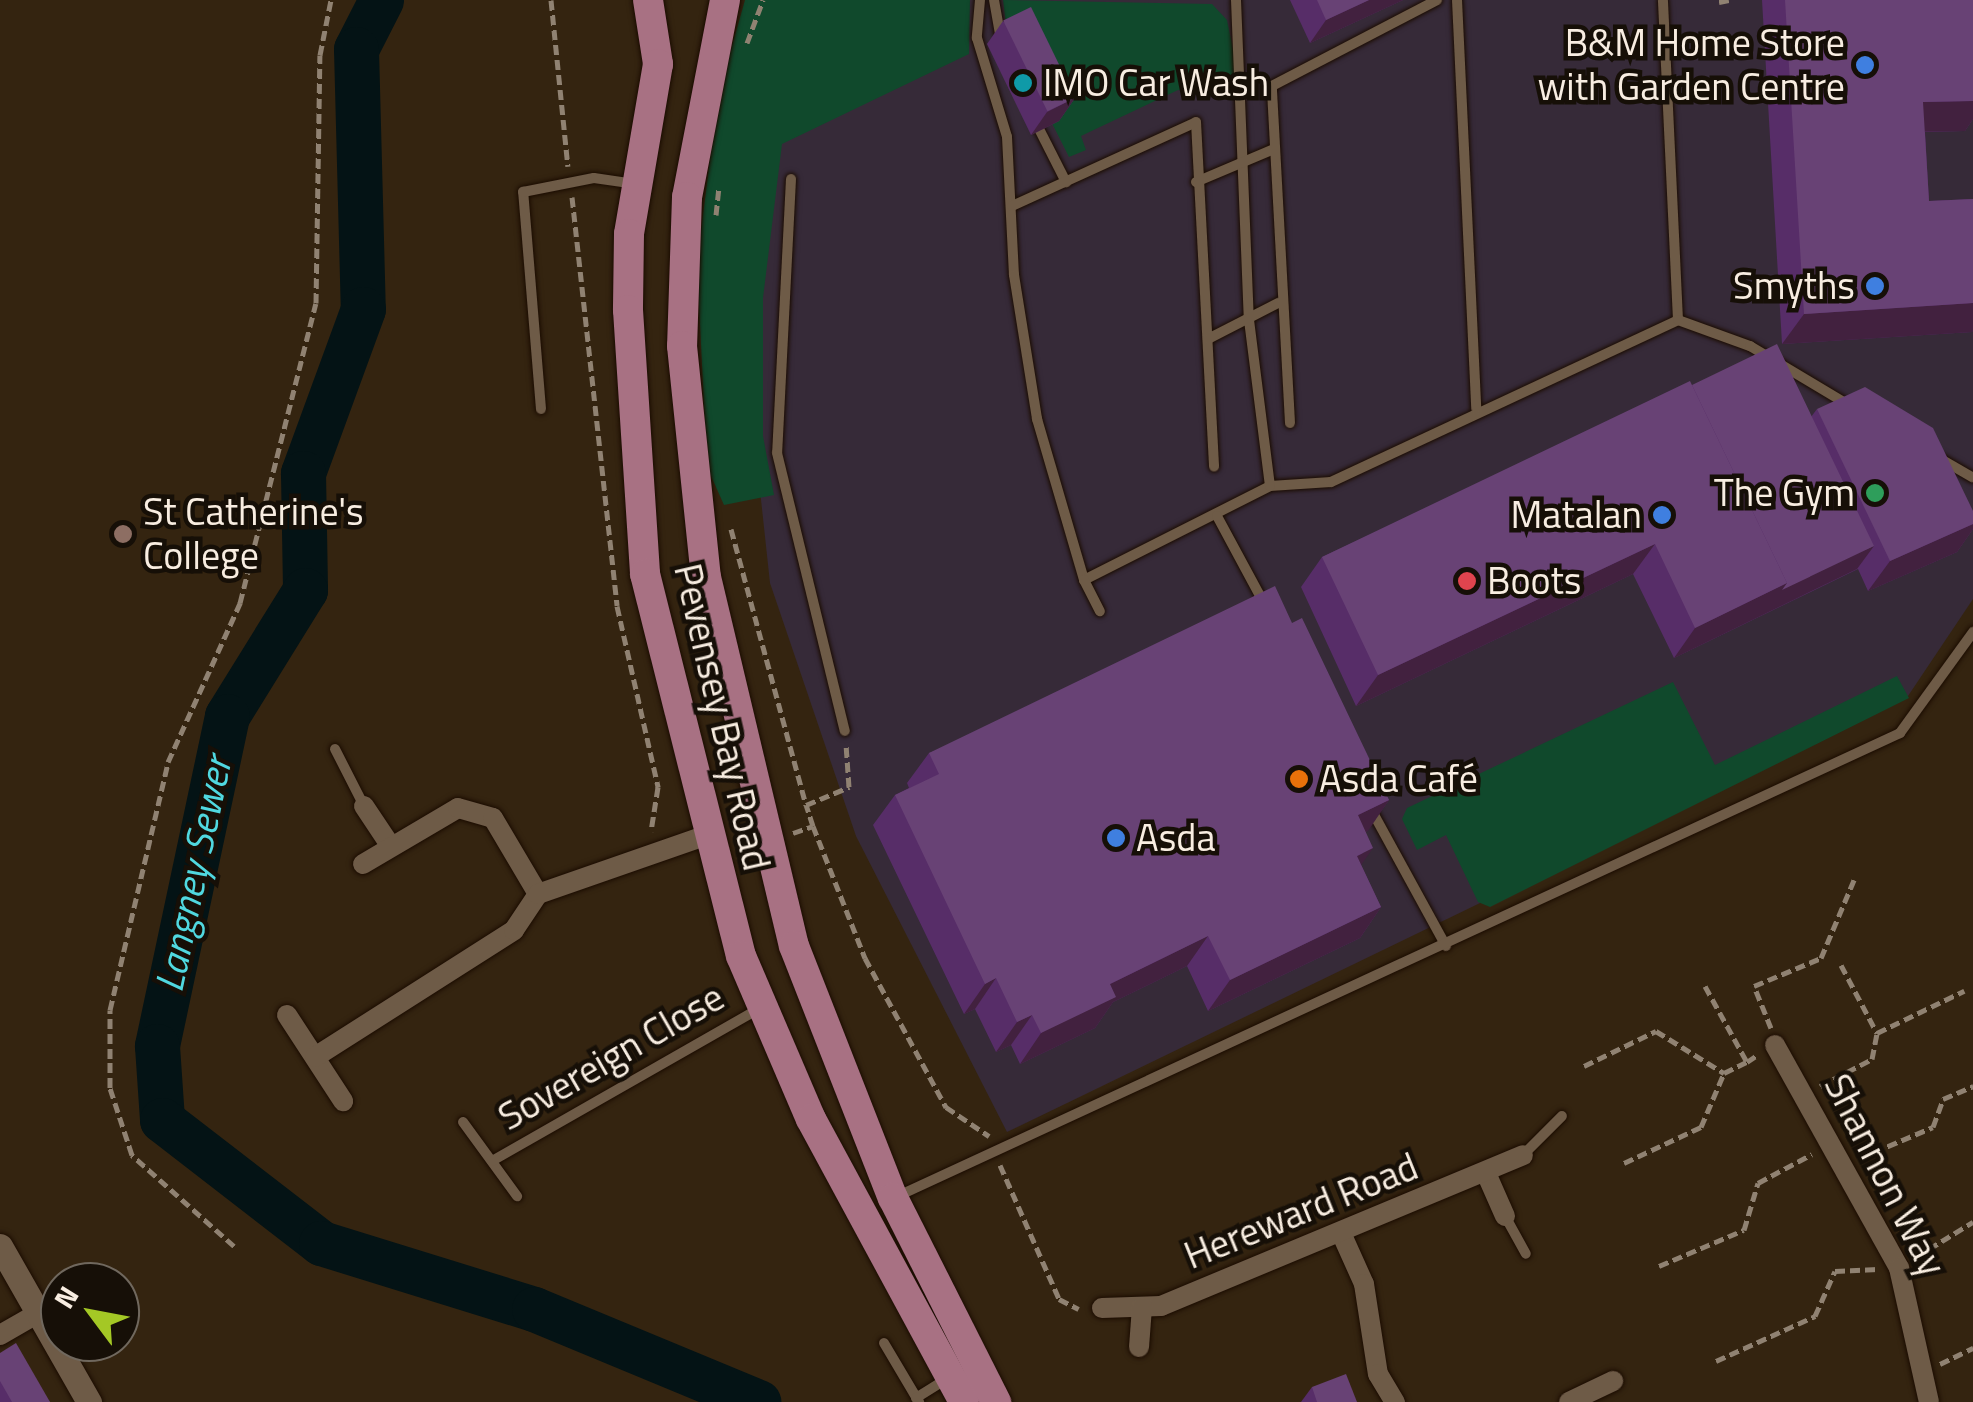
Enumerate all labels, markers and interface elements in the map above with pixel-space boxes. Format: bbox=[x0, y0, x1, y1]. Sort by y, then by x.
place label: B&M Home Store with Garden Centre bbox=[1537, 20, 1845, 110]
marker: B&M Home Store with Garden Centre bbox=[1854, 54, 1876, 76]
place label: IMO Car Wash bbox=[1043, 60, 1269, 106]
marker: IMO Car Wash bbox=[1012, 72, 1034, 94]
place label: Smyths bbox=[1733, 263, 1855, 309]
marker: Smyths bbox=[1864, 275, 1886, 297]
place label: The Gym bbox=[1714, 470, 1855, 516]
marker: The Gym bbox=[1864, 482, 1886, 504]
place label: St Catherine's College bbox=[143, 489, 364, 578]
place label: Matalan bbox=[1510, 492, 1642, 538]
marker: Matalan bbox=[1651, 504, 1673, 526]
marker: St Catherine's College bbox=[112, 523, 134, 545]
place label: Boots bbox=[1487, 558, 1581, 604]
street label: Pevensey Bay Road bbox=[665, 559, 779, 875]
marker: Boots bbox=[1456, 570, 1478, 592]
water label: Langney Sewer bbox=[145, 752, 241, 996]
place label: Asda Café bbox=[1319, 756, 1478, 802]
marker: Asda Café bbox=[1288, 768, 1310, 790]
place label: Asda bbox=[1136, 815, 1215, 861]
marker: Asda bbox=[1105, 827, 1127, 849]
street label: Sovereign Close bbox=[490, 974, 732, 1140]
street label: Shannon Way bbox=[1815, 1067, 1955, 1283]
street label: Hereward Road bbox=[1178, 1143, 1424, 1279]
north arrow bbox=[40, 1262, 140, 1362]
text: N bbox=[42, 1277, 89, 1317]

